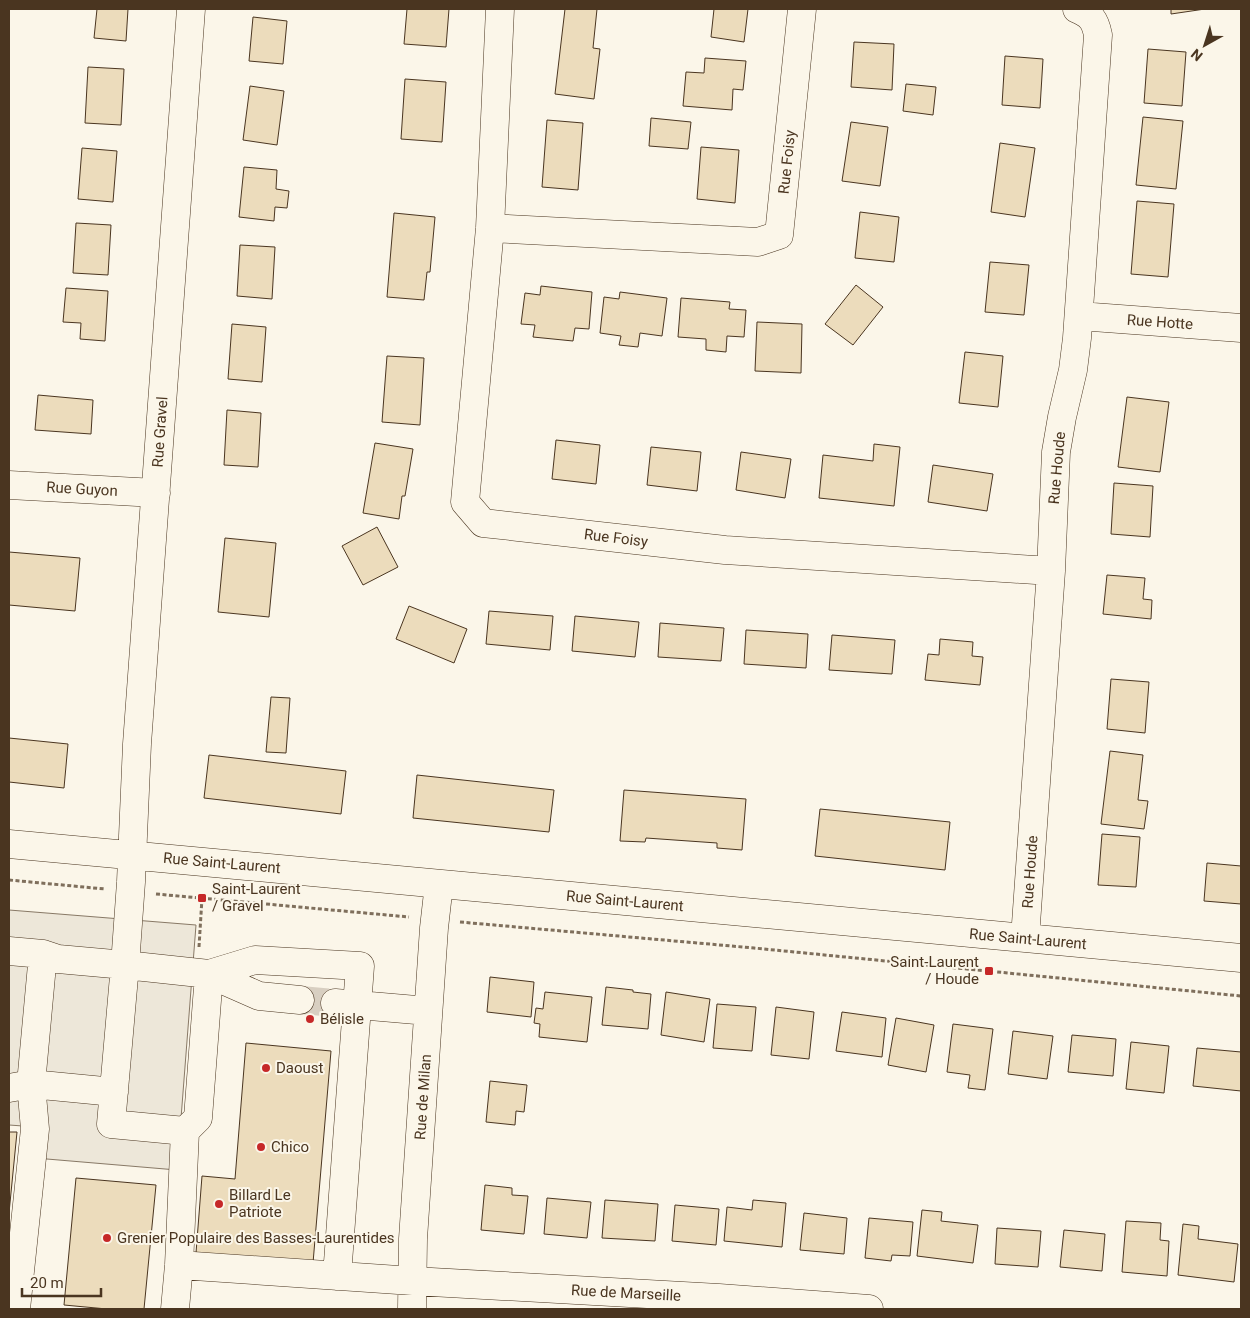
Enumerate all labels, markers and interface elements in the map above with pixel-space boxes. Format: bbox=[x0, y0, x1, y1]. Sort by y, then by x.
north arrow bbox=[1180, 20, 1230, 70]
text: N bbox=[1188, 46, 1206, 64]
street label: Rue Foisy bbox=[775, 129, 799, 195]
street label: Rue Hotte bbox=[1126, 311, 1194, 333]
street label: Rue Gravel bbox=[149, 396, 171, 468]
street label: Rue Houde bbox=[1045, 431, 1069, 505]
street label: Rue Guyon bbox=[46, 478, 118, 500]
street label: Rue Foisy bbox=[583, 525, 649, 551]
street label: Rue Houde bbox=[1018, 835, 1042, 909]
street label: Rue Saint-Laurent bbox=[163, 849, 282, 877]
place label: Saint-Laurent / Gravel bbox=[212, 880, 301, 915]
street label: Rue Saint-Laurent bbox=[566, 887, 685, 915]
marker: Saint-Laurent / Gravel bbox=[196, 892, 208, 904]
street label: Rue Saint-Laurent bbox=[969, 925, 1088, 953]
place label: Saint-Laurent / Houde bbox=[890, 953, 979, 988]
marker: Saint-Laurent / Houde bbox=[983, 965, 995, 977]
place label: Bélisle bbox=[320, 1010, 364, 1028]
marker: Bélisle bbox=[304, 1013, 316, 1025]
street label: Rue de Milan bbox=[411, 1053, 435, 1141]
place label: Daoust bbox=[276, 1059, 324, 1077]
marker: Daoust bbox=[260, 1062, 272, 1074]
place label: Chico bbox=[271, 1138, 309, 1156]
marker: Chico bbox=[255, 1141, 267, 1153]
place label: Billard Le Patriote bbox=[229, 1186, 291, 1221]
marker: Billard Le Patriote bbox=[213, 1198, 225, 1210]
place label: Grenier Populaire des Basses-Laurentides bbox=[117, 1229, 395, 1247]
marker: Grenier Populaire des Basses-Laurentides bbox=[101, 1232, 113, 1244]
scale bar bbox=[22, 1266, 101, 1298]
text: 20 m bbox=[30, 1274, 64, 1292]
street label: Rue de Marseille bbox=[570, 1281, 682, 1305]

